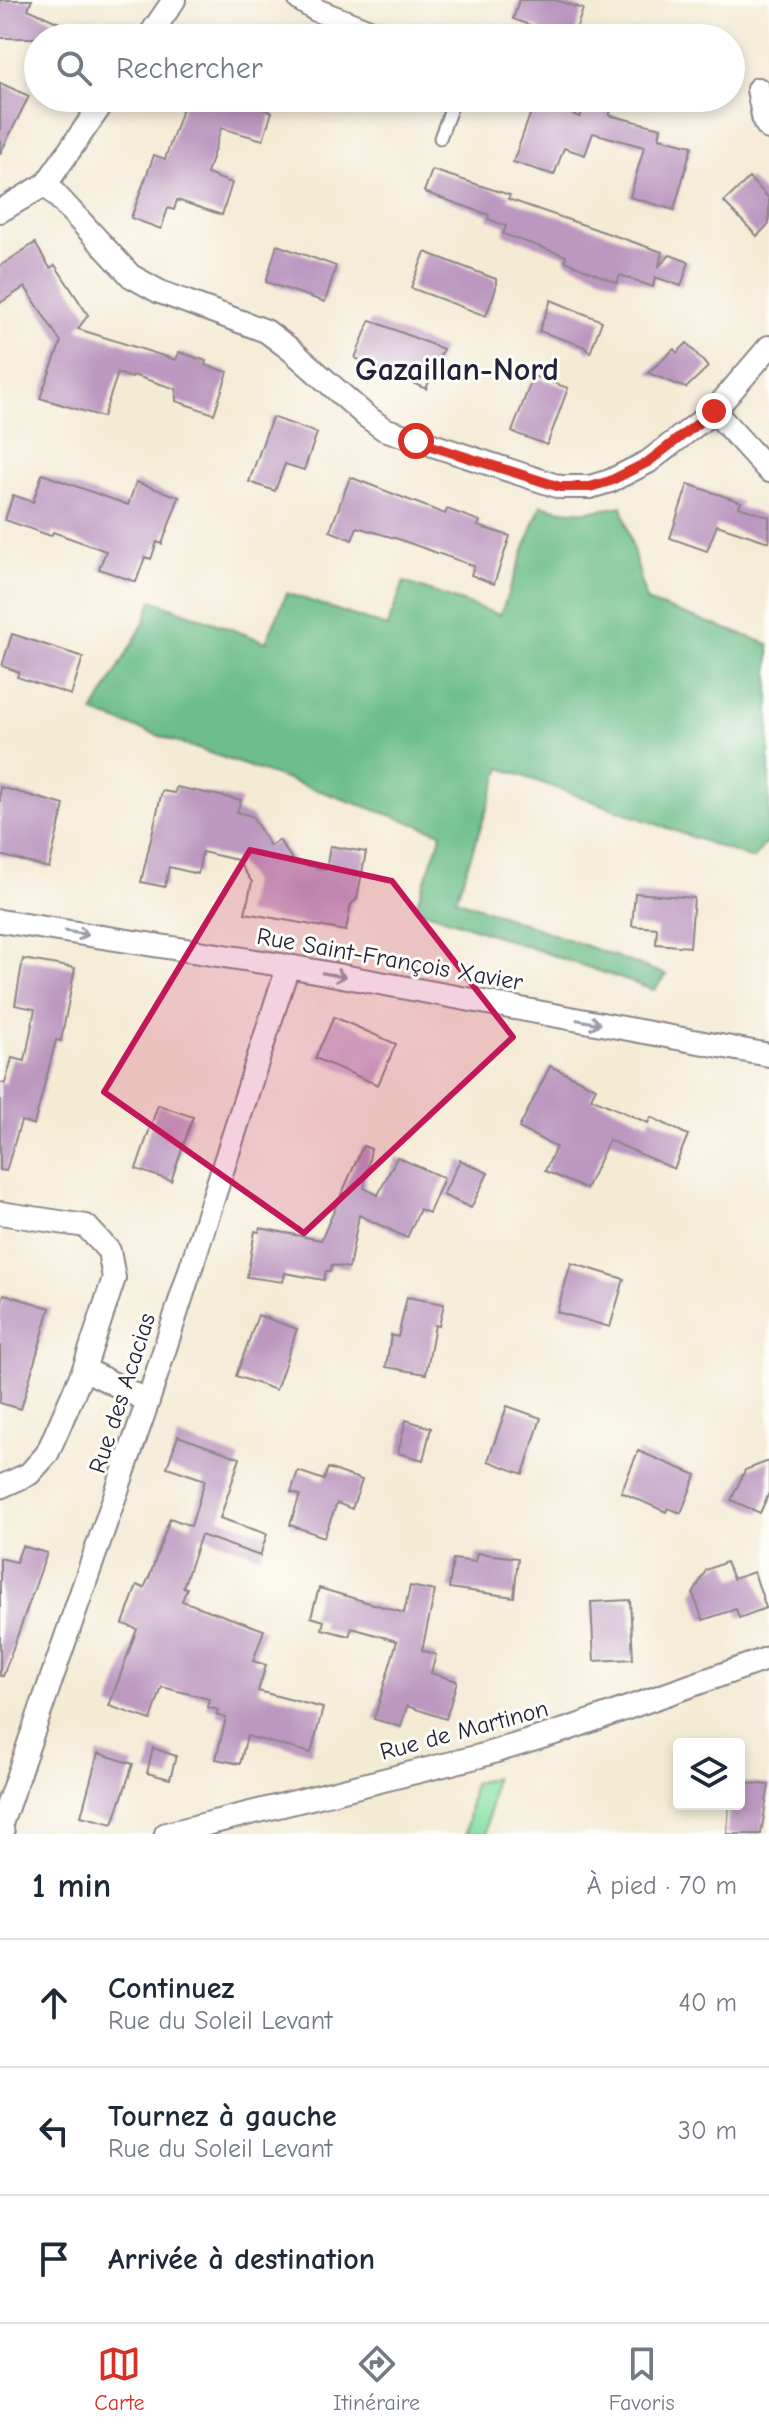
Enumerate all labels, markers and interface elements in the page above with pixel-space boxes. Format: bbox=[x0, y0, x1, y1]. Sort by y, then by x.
search box bbox=[24, 24, 745, 112]
icon: search bbox=[52, 46, 96, 90]
text: Rechercher bbox=[116, 51, 263, 86]
district label: Gazaillan-Nord bbox=[355, 351, 559, 388]
route end bbox=[696, 393, 732, 429]
route start bbox=[398, 423, 434, 459]
street label: Rue Saint-François Xavier bbox=[255, 922, 526, 996]
one-way arrow bbox=[64, 926, 89, 941]
one-way arrow bbox=[320, 968, 346, 983]
one-way arrow bbox=[576, 1016, 602, 1031]
street label: Rue des Acacias bbox=[83, 1309, 161, 1477]
street label: Rue de Martinon bbox=[377, 1694, 551, 1766]
map controls bbox=[673, 1738, 745, 1810]
button: layers bbox=[673, 1738, 745, 1810]
text: 1 min bbox=[32, 1866, 111, 1906]
text: À pied · 70 m bbox=[586, 1871, 737, 1901]
text: Continuez bbox=[108, 1971, 234, 2006]
icon: ahead bbox=[32, 1981, 76, 2025]
text: 40 m bbox=[678, 1988, 737, 2018]
text: Rue du Soleil Levant bbox=[108, 2006, 333, 2036]
text: Tournez à gauche bbox=[108, 2099, 337, 2134]
icon: left bbox=[32, 2109, 76, 2153]
text: 30 m bbox=[678, 2116, 737, 2146]
text: Rue du Soleil Levant bbox=[108, 2134, 333, 2164]
icon: arrive bbox=[32, 2237, 76, 2281]
text: Arrivée à destination bbox=[108, 2242, 375, 2277]
tab: Carte bbox=[94, 2342, 145, 2416]
tab: Itinéraire bbox=[333, 2342, 420, 2416]
tab: Favoris bbox=[609, 2342, 675, 2416]

